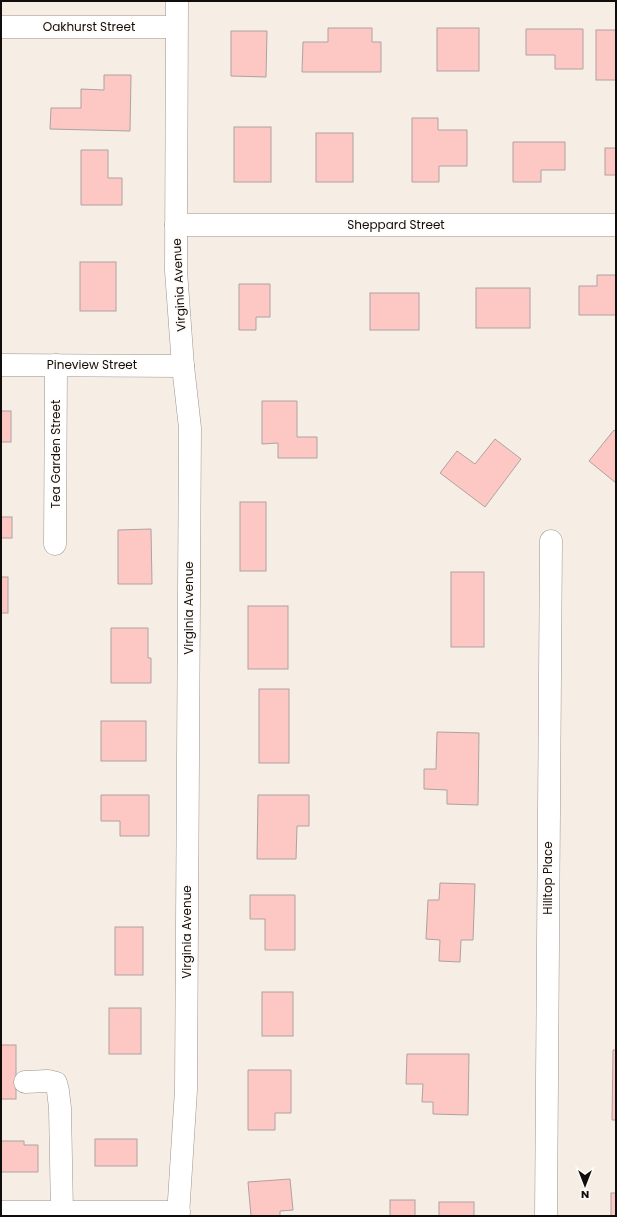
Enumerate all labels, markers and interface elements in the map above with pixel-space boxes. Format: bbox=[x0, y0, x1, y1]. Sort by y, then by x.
street label: Oakhurst Street bbox=[43, 18, 135, 35]
street label: Sheppard Street bbox=[347, 216, 445, 233]
street label: Virginia Avenue bbox=[168, 238, 189, 332]
street label: Pineview Street bbox=[47, 356, 137, 373]
street label: Tea Garden Street bbox=[47, 400, 64, 508]
street label: Virginia Avenue bbox=[180, 561, 197, 655]
street label: Hilltop Place bbox=[539, 841, 556, 915]
street label: Virginia Avenue bbox=[178, 885, 195, 979]
north arrow bbox=[565, 1165, 605, 1205]
text: N bbox=[581, 1187, 589, 1203]

